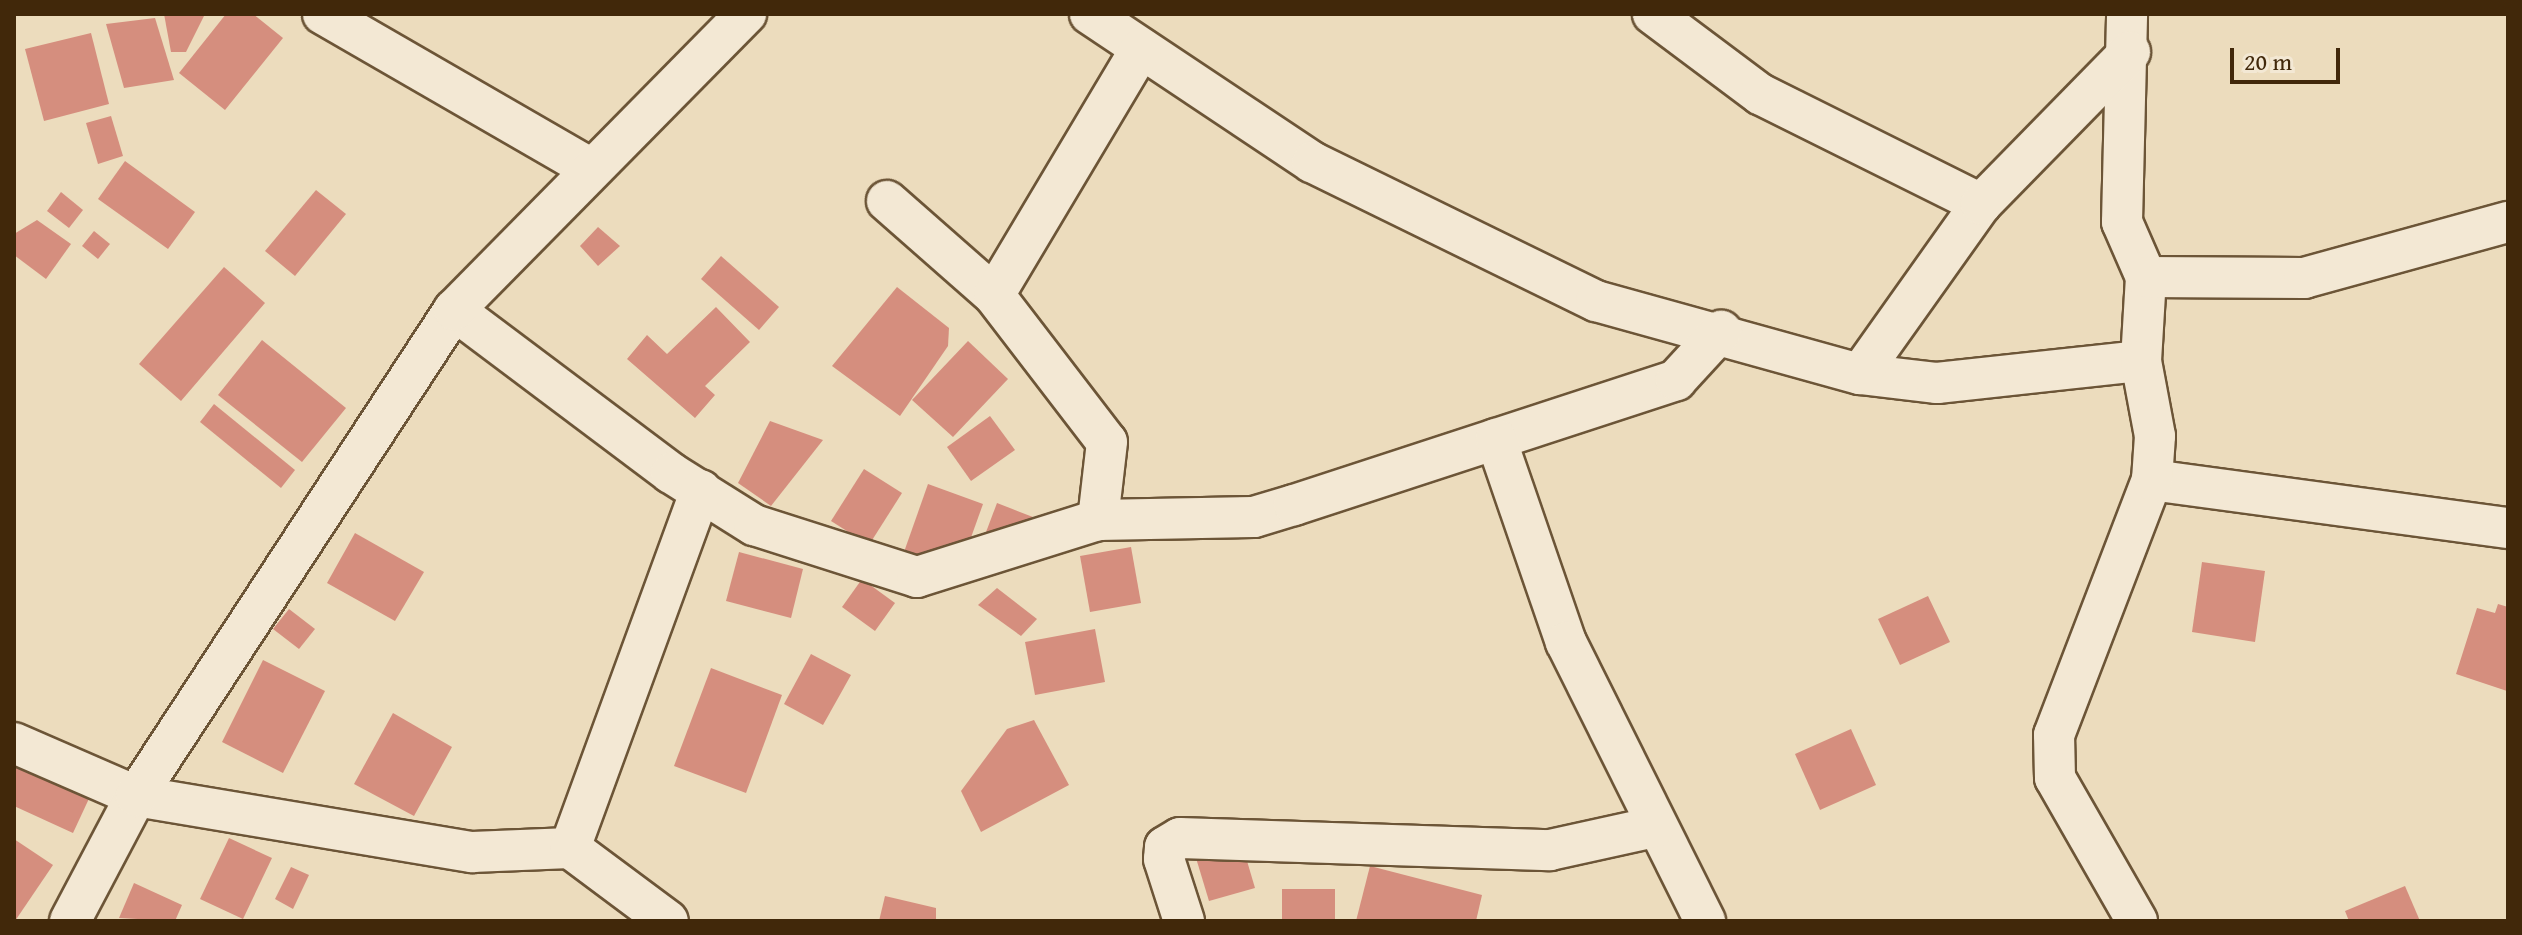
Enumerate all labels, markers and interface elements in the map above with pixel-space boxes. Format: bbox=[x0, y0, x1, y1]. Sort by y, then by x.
scale bar bbox=[2234, 32, 2344, 82]
text: 20 m bbox=[2244, 44, 2292, 79]

